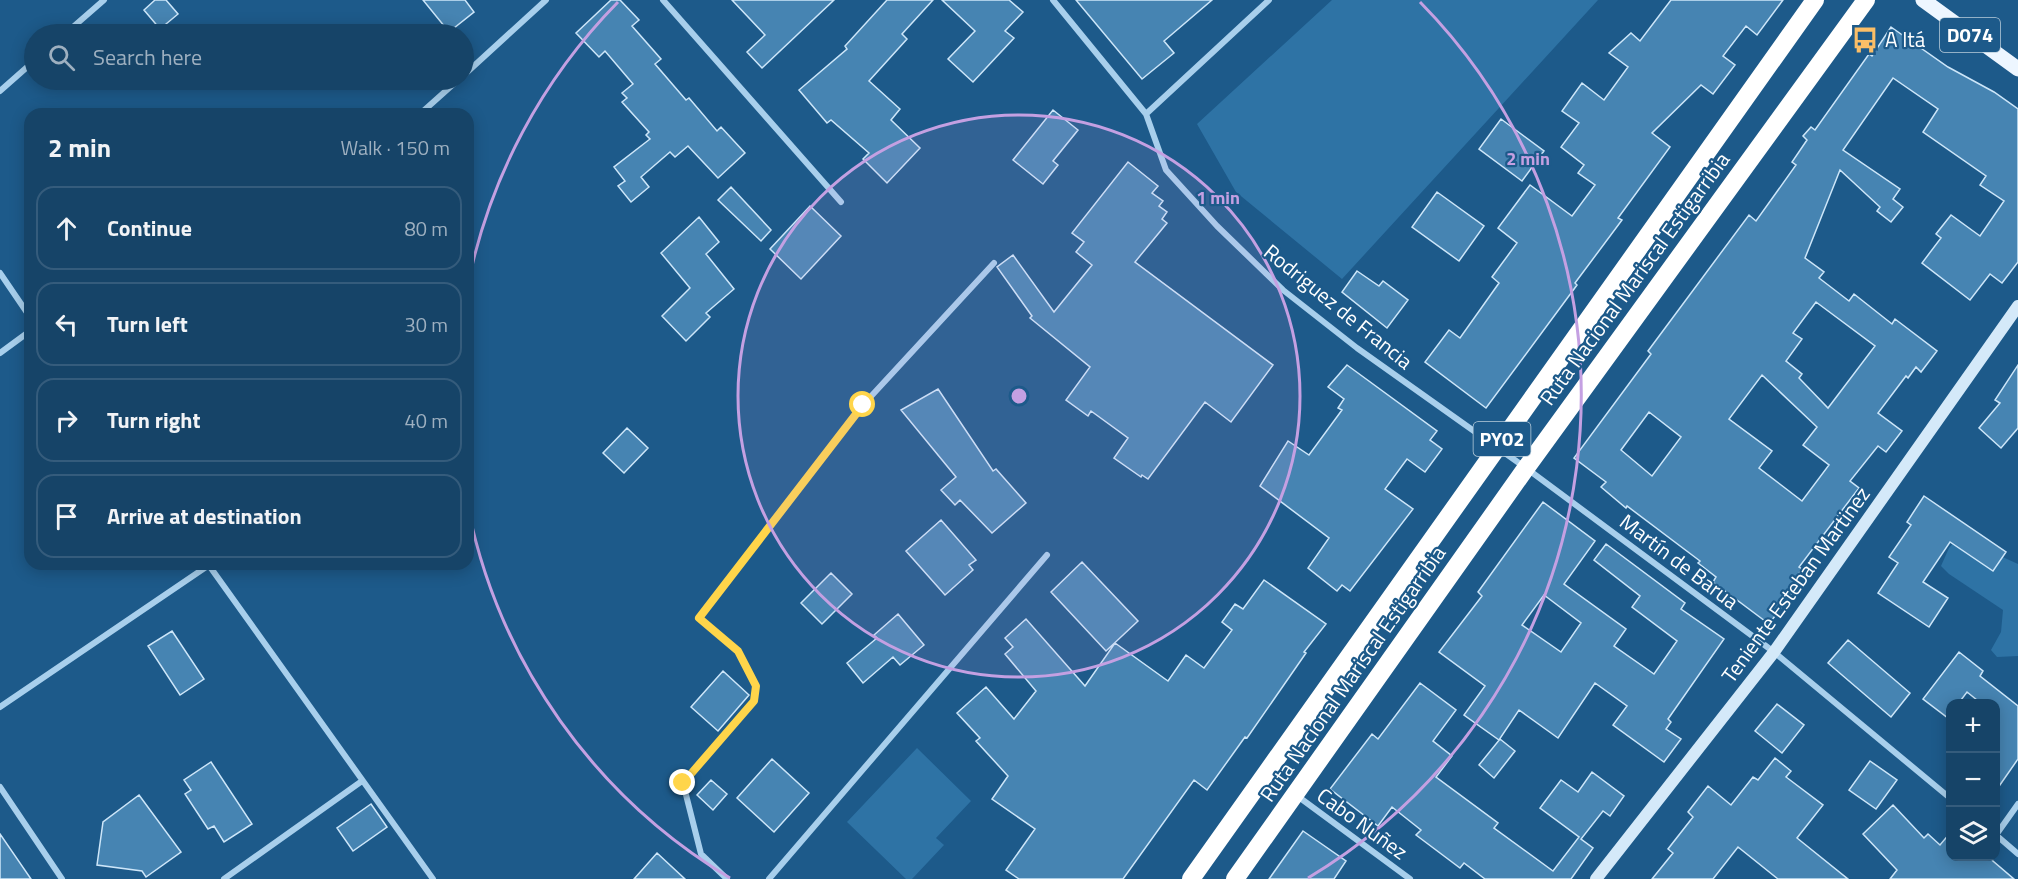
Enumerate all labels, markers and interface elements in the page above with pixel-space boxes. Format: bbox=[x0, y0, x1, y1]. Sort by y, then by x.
road number: D074 bbox=[1940, 18, 2000, 52]
place label: A Itá bbox=[1885, 23, 1926, 55]
search box bbox=[24, 24, 474, 90]
bus stop icon: A Itá bbox=[1850, 25, 1880, 55]
text: Search here bbox=[93, 40, 202, 74]
icon: search bbox=[45, 41, 78, 74]
text: 2 min bbox=[48, 128, 111, 167]
text: Walk · 150 m bbox=[341, 132, 450, 163]
text: 2 min bbox=[1506, 145, 1550, 172]
street label: Ruta Nacional Mariscal Estigarribia bbox=[1531, 145, 1737, 412]
text: 1 min bbox=[1196, 184, 1240, 211]
text: Continue bbox=[107, 211, 192, 245]
icon: ahead bbox=[50, 212, 83, 245]
text: 80 m bbox=[404, 213, 448, 244]
street label: Rodriguez de Francia bbox=[1257, 236, 1420, 377]
text: Turn left bbox=[107, 307, 188, 341]
icon: left bbox=[50, 308, 83, 341]
text: 30 m bbox=[404, 309, 448, 340]
centre of rings bbox=[1009, 386, 1029, 406]
route start bbox=[849, 391, 875, 417]
text: Turn right bbox=[107, 403, 201, 437]
icon: right bbox=[50, 404, 83, 437]
text: 40 m bbox=[404, 405, 448, 436]
road number: PY02 bbox=[1474, 422, 1530, 456]
street label: Teniente Esteban Martinez bbox=[1713, 480, 1877, 689]
text: Arrive at destination bbox=[107, 499, 302, 533]
icon: arrive bbox=[50, 500, 83, 533]
street label: Martín de Barua bbox=[1613, 506, 1746, 617]
street label: Ruta Nacional Mariscal Estigarribia bbox=[1251, 538, 1453, 808]
map controls bbox=[1946, 699, 2000, 861]
button: + bbox=[1946, 699, 2000, 753]
button: − bbox=[1946, 753, 2000, 807]
route end bbox=[669, 769, 695, 795]
street label: Cabo Nuñez bbox=[1311, 779, 1415, 867]
button: layers bbox=[1946, 807, 2000, 861]

